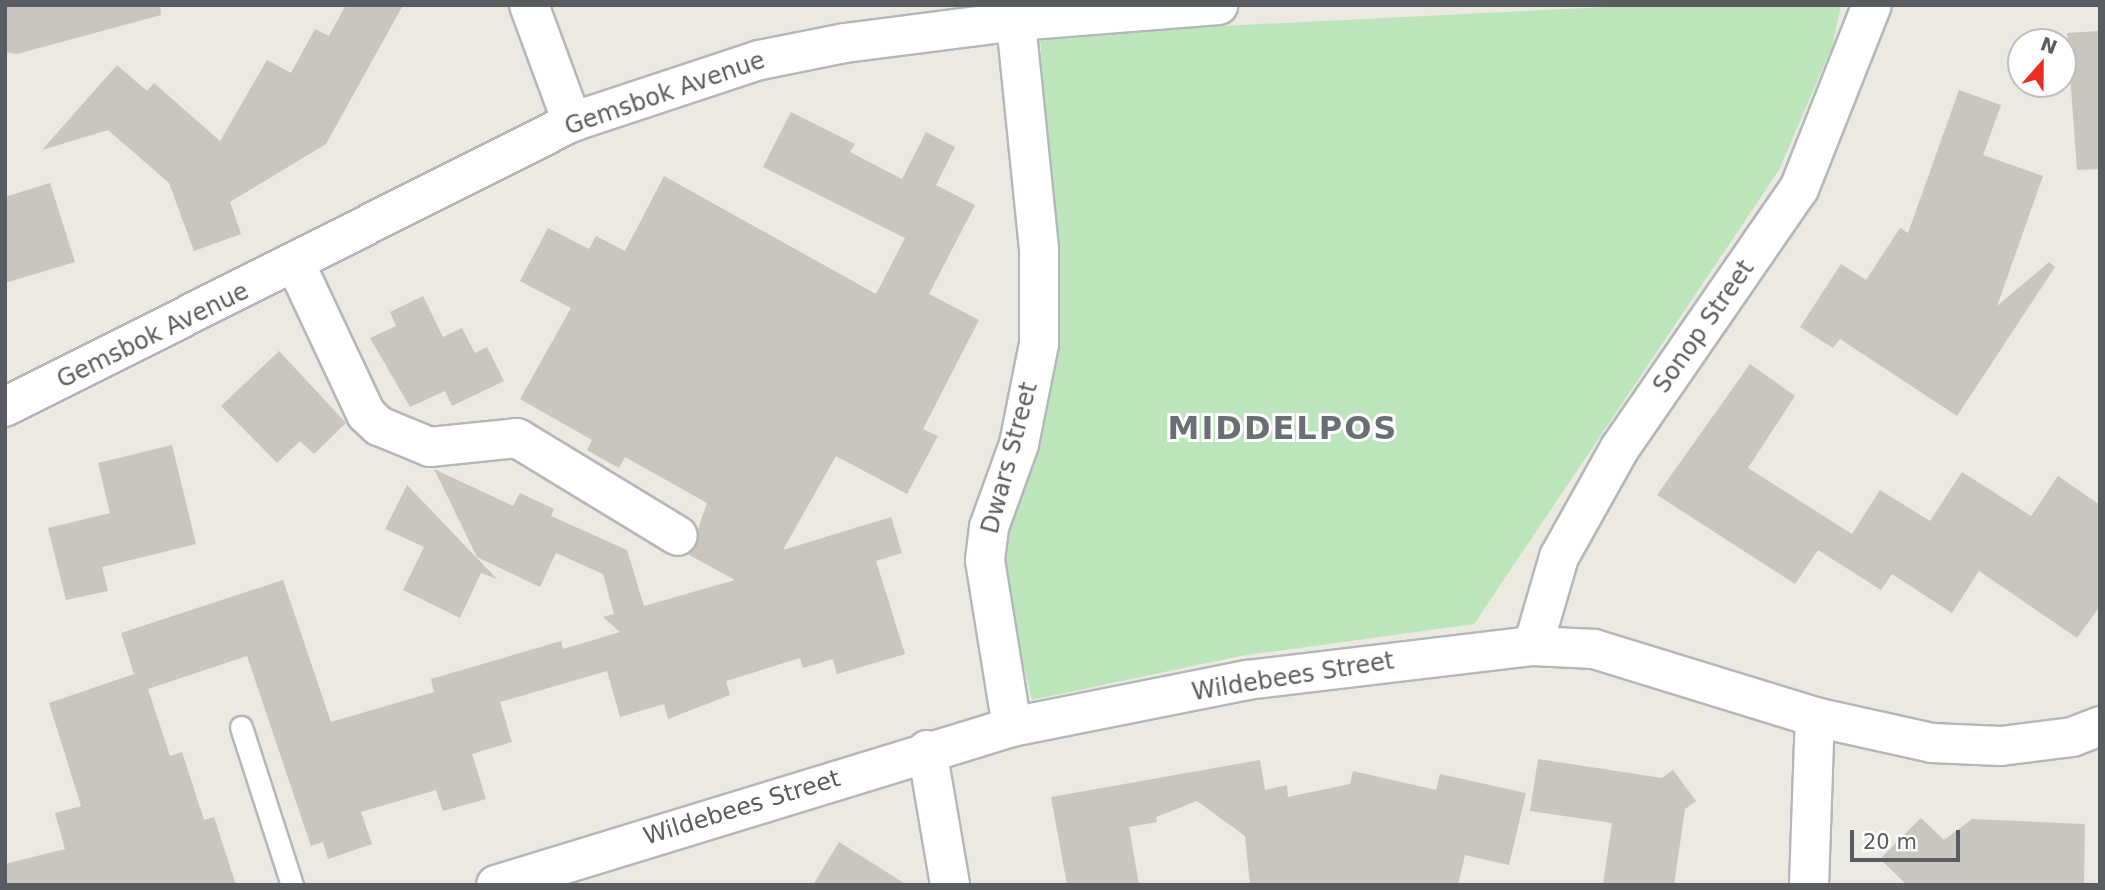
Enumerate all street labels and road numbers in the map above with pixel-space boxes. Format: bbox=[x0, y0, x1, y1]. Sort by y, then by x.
street label: Gemsbok Avenue bbox=[561, 46, 769, 142]
street label: Sonop Street bbox=[1648, 255, 1760, 399]
street label: Gemsbok Avenue bbox=[52, 277, 254, 395]
street label: Dwars Street bbox=[976, 379, 1044, 537]
street label: Wildebees Street bbox=[1190, 647, 1396, 707]
street label: Wildebees Street bbox=[640, 764, 844, 852]

